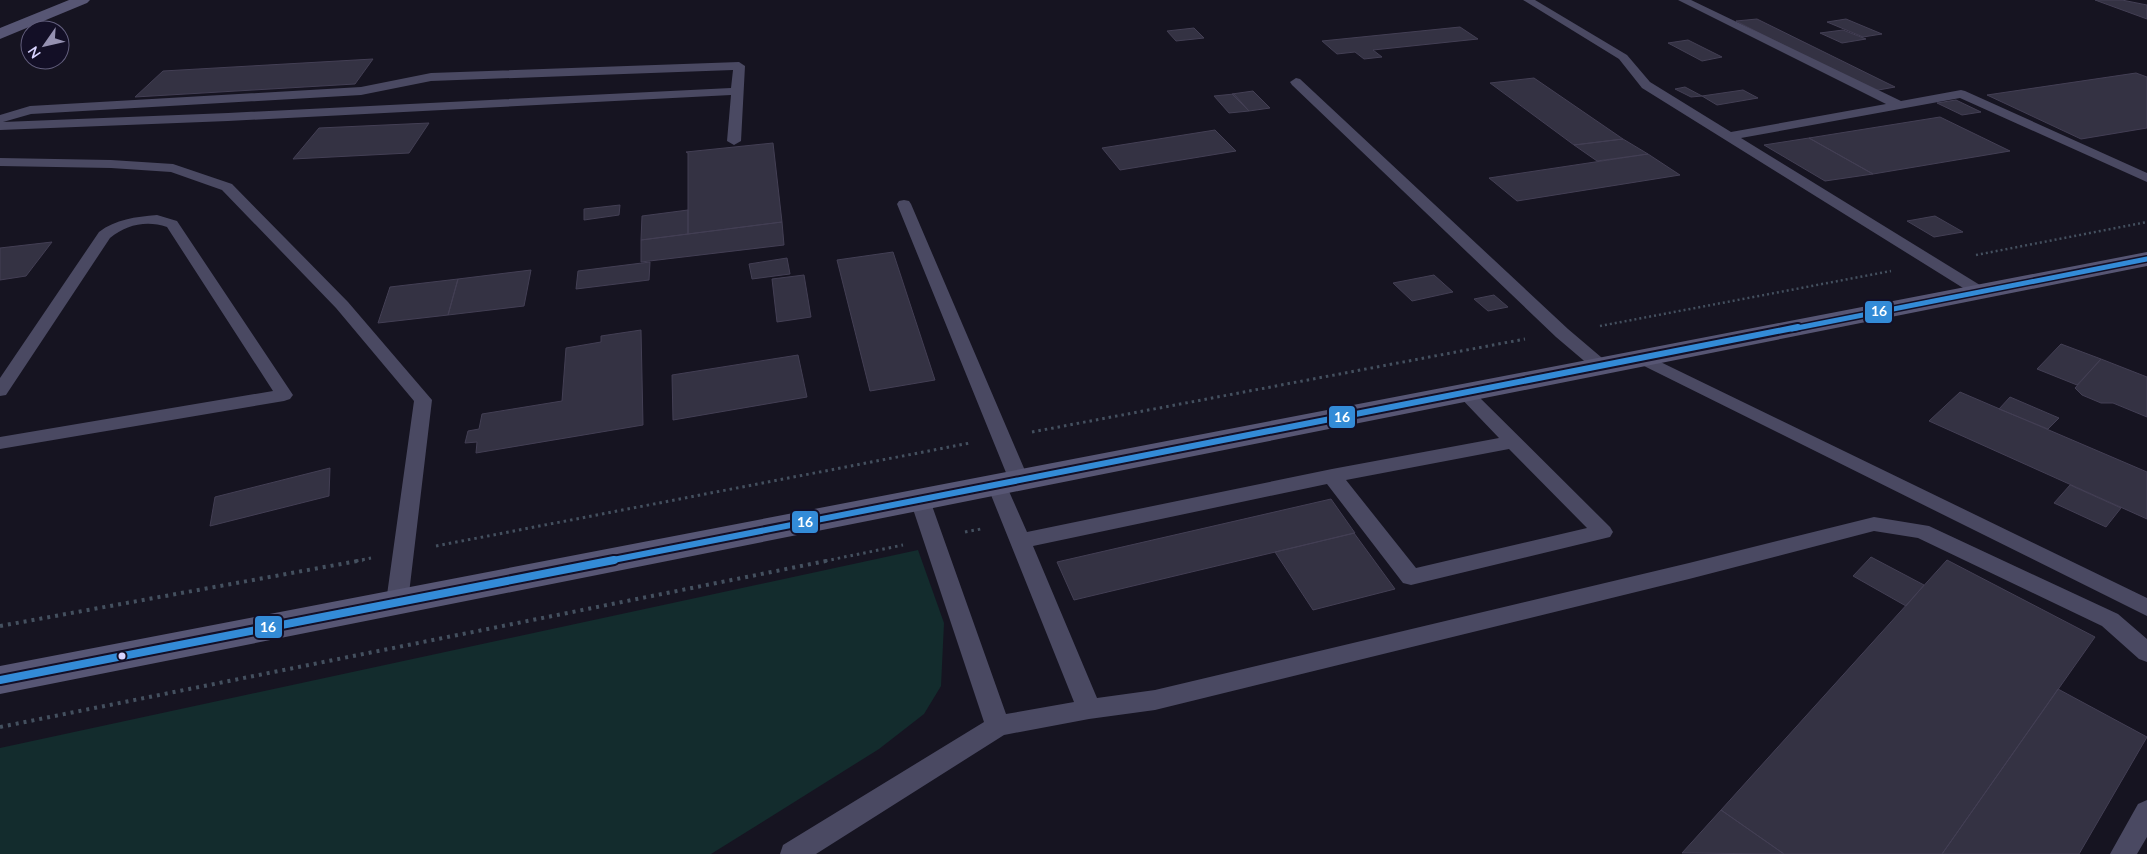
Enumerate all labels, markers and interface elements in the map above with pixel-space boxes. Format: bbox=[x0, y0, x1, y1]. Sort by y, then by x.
north arrow bbox=[20, 20, 70, 70]
text: N bbox=[24, 43, 44, 62]
line badge: 16 bbox=[1864, 300, 1893, 324]
text: 16 bbox=[1871, 302, 1887, 319]
line badge: 16 bbox=[1328, 405, 1356, 429]
text: 16 bbox=[1334, 408, 1350, 425]
line badge: 16 bbox=[791, 510, 819, 534]
text: 16 bbox=[797, 513, 813, 530]
line badge: 16 bbox=[254, 615, 283, 639]
text: 16 bbox=[260, 618, 276, 635]
unlabelled marker bbox=[117, 651, 127, 661]

